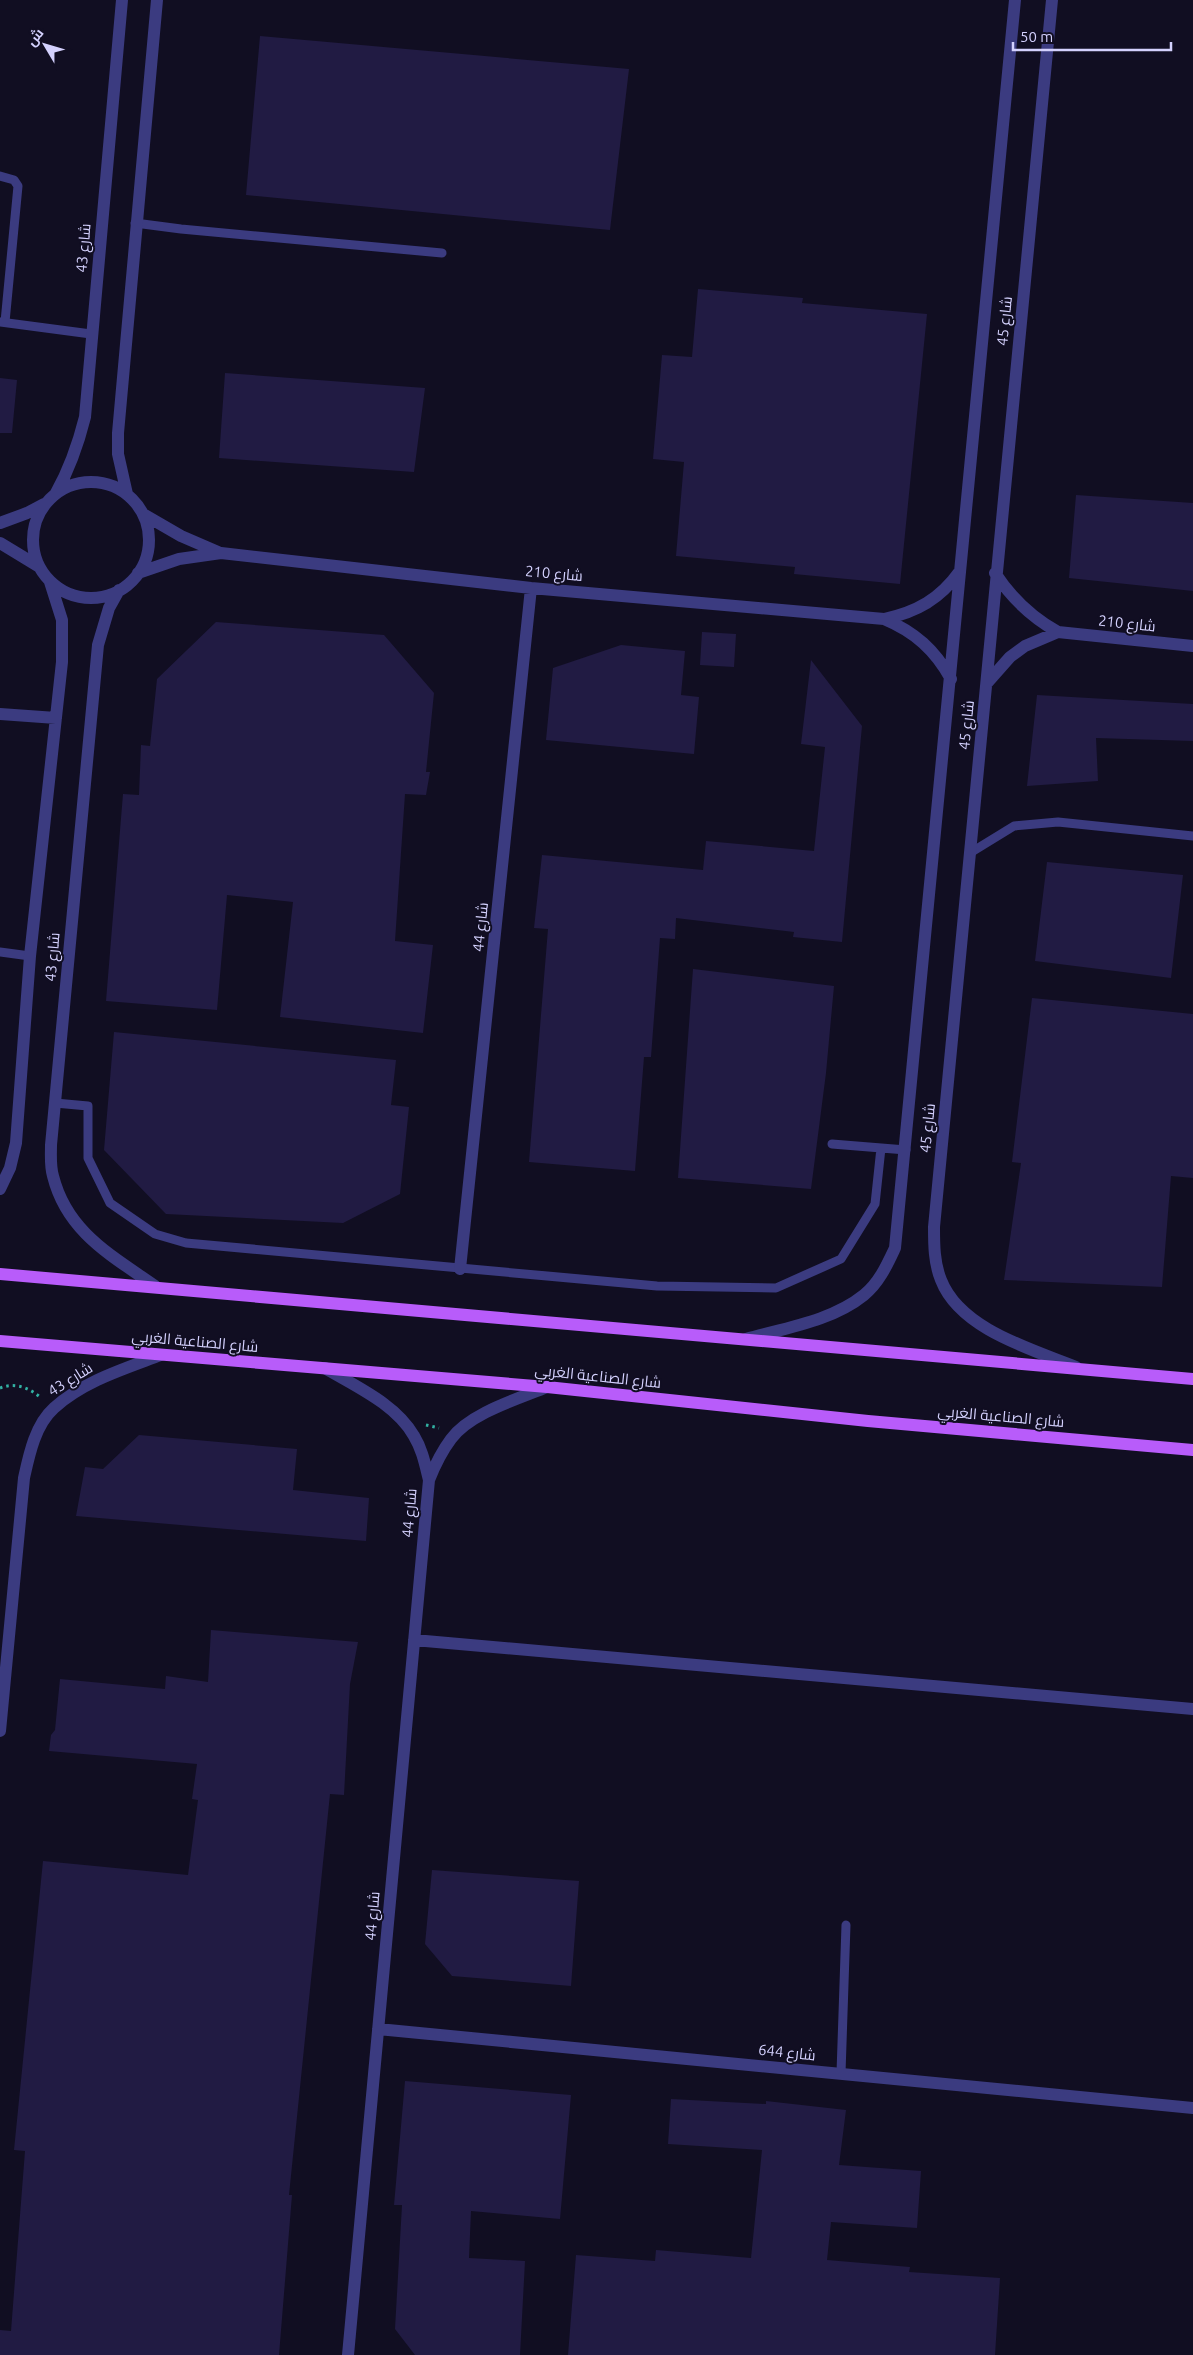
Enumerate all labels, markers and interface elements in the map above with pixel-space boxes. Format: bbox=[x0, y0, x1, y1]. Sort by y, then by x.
north arrow bbox=[20, 20, 70, 70]
scale bar bbox=[1013, 20, 1170, 52]
text: ش bbox=[23, 25, 47, 50]
text: 50 m bbox=[1020, 28, 1053, 45]
street label: شارع 43 bbox=[72, 223, 97, 274]
street label: شارع 45 bbox=[993, 296, 1018, 347]
street label: شارع 210 bbox=[524, 562, 584, 587]
street label: شارع 210 bbox=[1097, 612, 1157, 637]
street label: شارع 45 bbox=[955, 700, 980, 751]
street label: شارع 44 bbox=[469, 902, 494, 953]
street label: شارع 43 bbox=[41, 932, 66, 983]
street label: شارع 45 bbox=[916, 1103, 941, 1154]
street label: شارع الصناعية الغربي bbox=[131, 1327, 259, 1359]
street label: شارع 43 bbox=[45, 1359, 97, 1402]
street label: شارع الصناعية الغربي bbox=[533, 1361, 662, 1395]
street label: شارع الصناعية الغربي bbox=[937, 1402, 1065, 1434]
street label: شارع 44 bbox=[398, 1488, 423, 1539]
street label: شارع 44 bbox=[361, 1891, 386, 1942]
street label: شارع 644 bbox=[757, 2041, 817, 2066]

